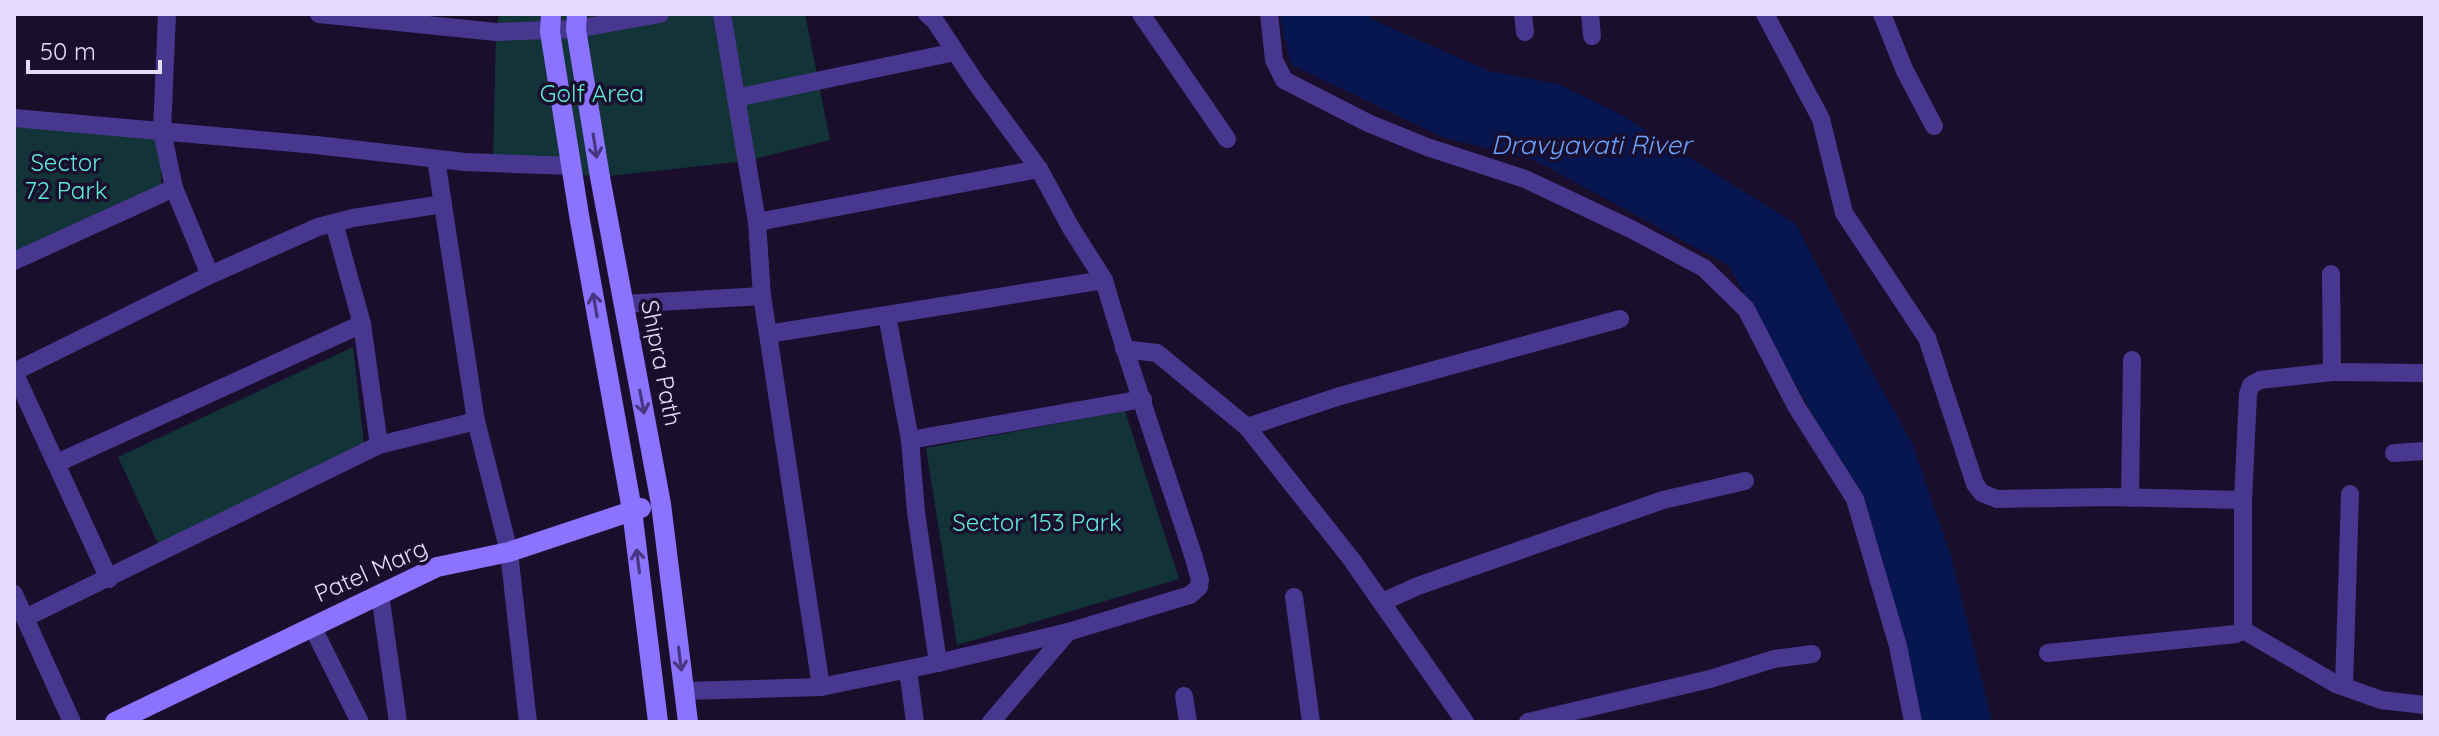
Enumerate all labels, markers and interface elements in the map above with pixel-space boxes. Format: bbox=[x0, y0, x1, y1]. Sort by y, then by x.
scale bar bbox=[28, 24, 160, 74]
text: 50 m bbox=[40, 36, 96, 66]
park label: Golf Area bbox=[540, 78, 644, 108]
water label: Dravyavati River bbox=[1491, 128, 1694, 161]
one-way arrow bbox=[588, 133, 603, 159]
park label: Sector 72 Park bbox=[25, 147, 107, 205]
one-way arrow bbox=[586, 293, 601, 318]
street label: Shipra Path bbox=[635, 297, 689, 428]
one-way arrow bbox=[635, 389, 650, 414]
park label: Sector 153 Park bbox=[952, 507, 1122, 537]
street label: Patel Marg bbox=[309, 532, 432, 608]
one-way arrow bbox=[630, 549, 645, 574]
one-way arrow bbox=[673, 645, 688, 672]

